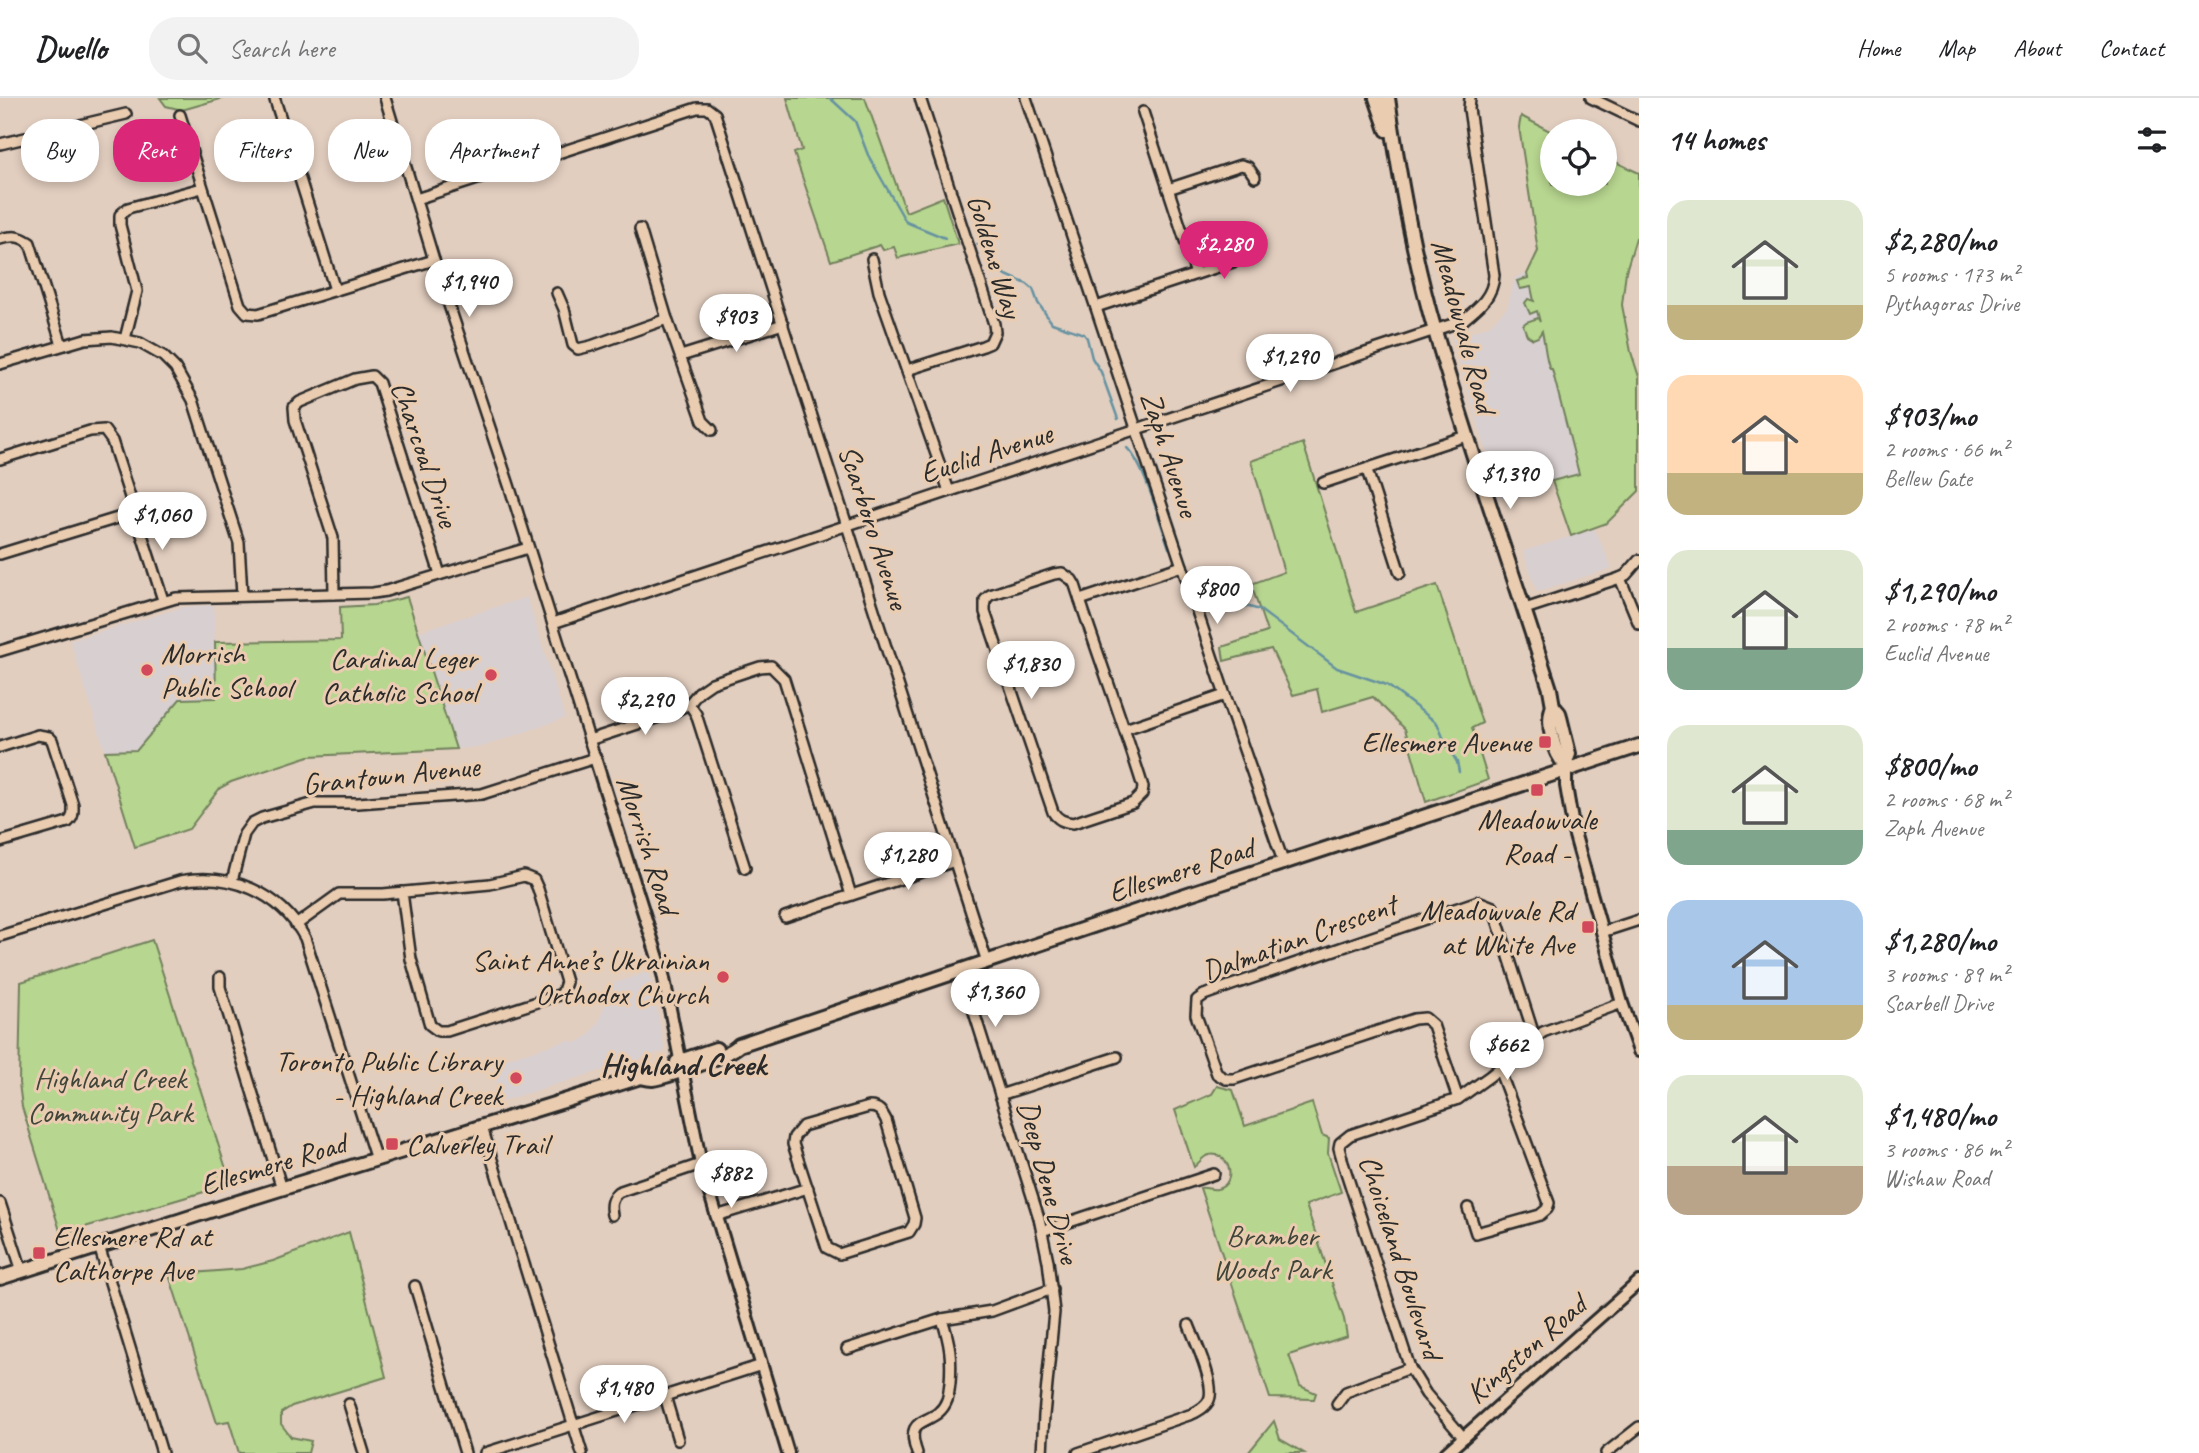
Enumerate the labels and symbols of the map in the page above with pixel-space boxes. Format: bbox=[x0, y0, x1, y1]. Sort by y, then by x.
street label: Goldene Way bbox=[958, 190, 1032, 325]
pin: $2,280 bbox=[1167, 222, 1281, 281]
street label: Meadowvale Road bbox=[1423, 235, 1506, 421]
pin: $1,940 bbox=[412, 260, 526, 319]
pin: $903 bbox=[695, 294, 777, 354]
pin: $1,290 bbox=[1233, 334, 1347, 394]
street label: Charcoal Drive bbox=[382, 376, 468, 534]
street label: Zaph Avenue bbox=[1132, 387, 1209, 524]
street label: Euclid Avenue bbox=[915, 413, 1059, 492]
street label: Scarboro Avenue bbox=[830, 440, 919, 616]
pin: $1,390 bbox=[1453, 452, 1567, 511]
pin: $1,060 bbox=[105, 492, 219, 552]
pin: $800 bbox=[1176, 566, 1258, 626]
place label: Morrish Public School bbox=[161, 634, 296, 706]
place label: Cardinal Leger Catholic School bbox=[322, 639, 482, 711]
pin: $1,830 bbox=[974, 642, 1088, 701]
marker: Morrish Public School bbox=[139, 662, 155, 678]
marker: Cardinal Leger Catholic School bbox=[483, 667, 499, 683]
pin: $2,290 bbox=[588, 678, 702, 737]
place label: Ellesmere Avenue bbox=[1362, 723, 1533, 761]
marker: Ellesmere Avenue bbox=[1537, 734, 1553, 750]
street label: Grantown Avenue bbox=[301, 747, 483, 803]
street label: Morrish Road bbox=[608, 772, 689, 922]
marker: Meadowvale Road - bbox=[1529, 782, 1545, 798]
place label: Meadowvale Road - bbox=[1477, 800, 1599, 872]
street label: Ellesmere Road bbox=[1104, 827, 1262, 911]
pin: $1,280 bbox=[851, 832, 965, 892]
street label: Dalmatian Crescent bbox=[1197, 884, 1405, 991]
place label: Meadowvale Rd at White Ave bbox=[1420, 891, 1578, 963]
marker: Meadowvale Rd at White Ave bbox=[1580, 919, 1596, 935]
place label: Saint Anne’s Ukrainian Orthodox Church bbox=[472, 941, 709, 1013]
marker: Saint Anne’s Ukrainian Orthodox Church bbox=[715, 969, 731, 985]
pin: $1,360 bbox=[938, 970, 1052, 1029]
pin: $662 bbox=[1466, 1023, 1548, 1082]
place label: Toronto Public Library - Highland Creek bbox=[275, 1042, 505, 1114]
district label: Highland Creek bbox=[600, 1044, 769, 1085]
park label: Highland Creek Community Park bbox=[27, 1059, 195, 1131]
marker: Toronto Public Library - Highland Creek bbox=[508, 1070, 524, 1086]
street label: Deep Dene Drive bbox=[1009, 1097, 1090, 1270]
street label: Ellesmere Road bbox=[195, 1123, 355, 1204]
place label: Calverley Trail bbox=[406, 1125, 553, 1163]
marker: Calverley Trail bbox=[384, 1136, 400, 1152]
pin: $882 bbox=[690, 1150, 772, 1210]
street label: Choiceland Boulevard bbox=[1350, 1150, 1453, 1368]
park label: Bramber Woods Park bbox=[1213, 1216, 1333, 1288]
place label: Ellesmere Rd at Calthorpe Ave bbox=[53, 1217, 214, 1289]
marker: Ellesmere Rd at Calthorpe Ave bbox=[31, 1245, 47, 1261]
street label: Kingston Road bbox=[1458, 1283, 1597, 1412]
pin: $1,480 bbox=[567, 1366, 681, 1425]

